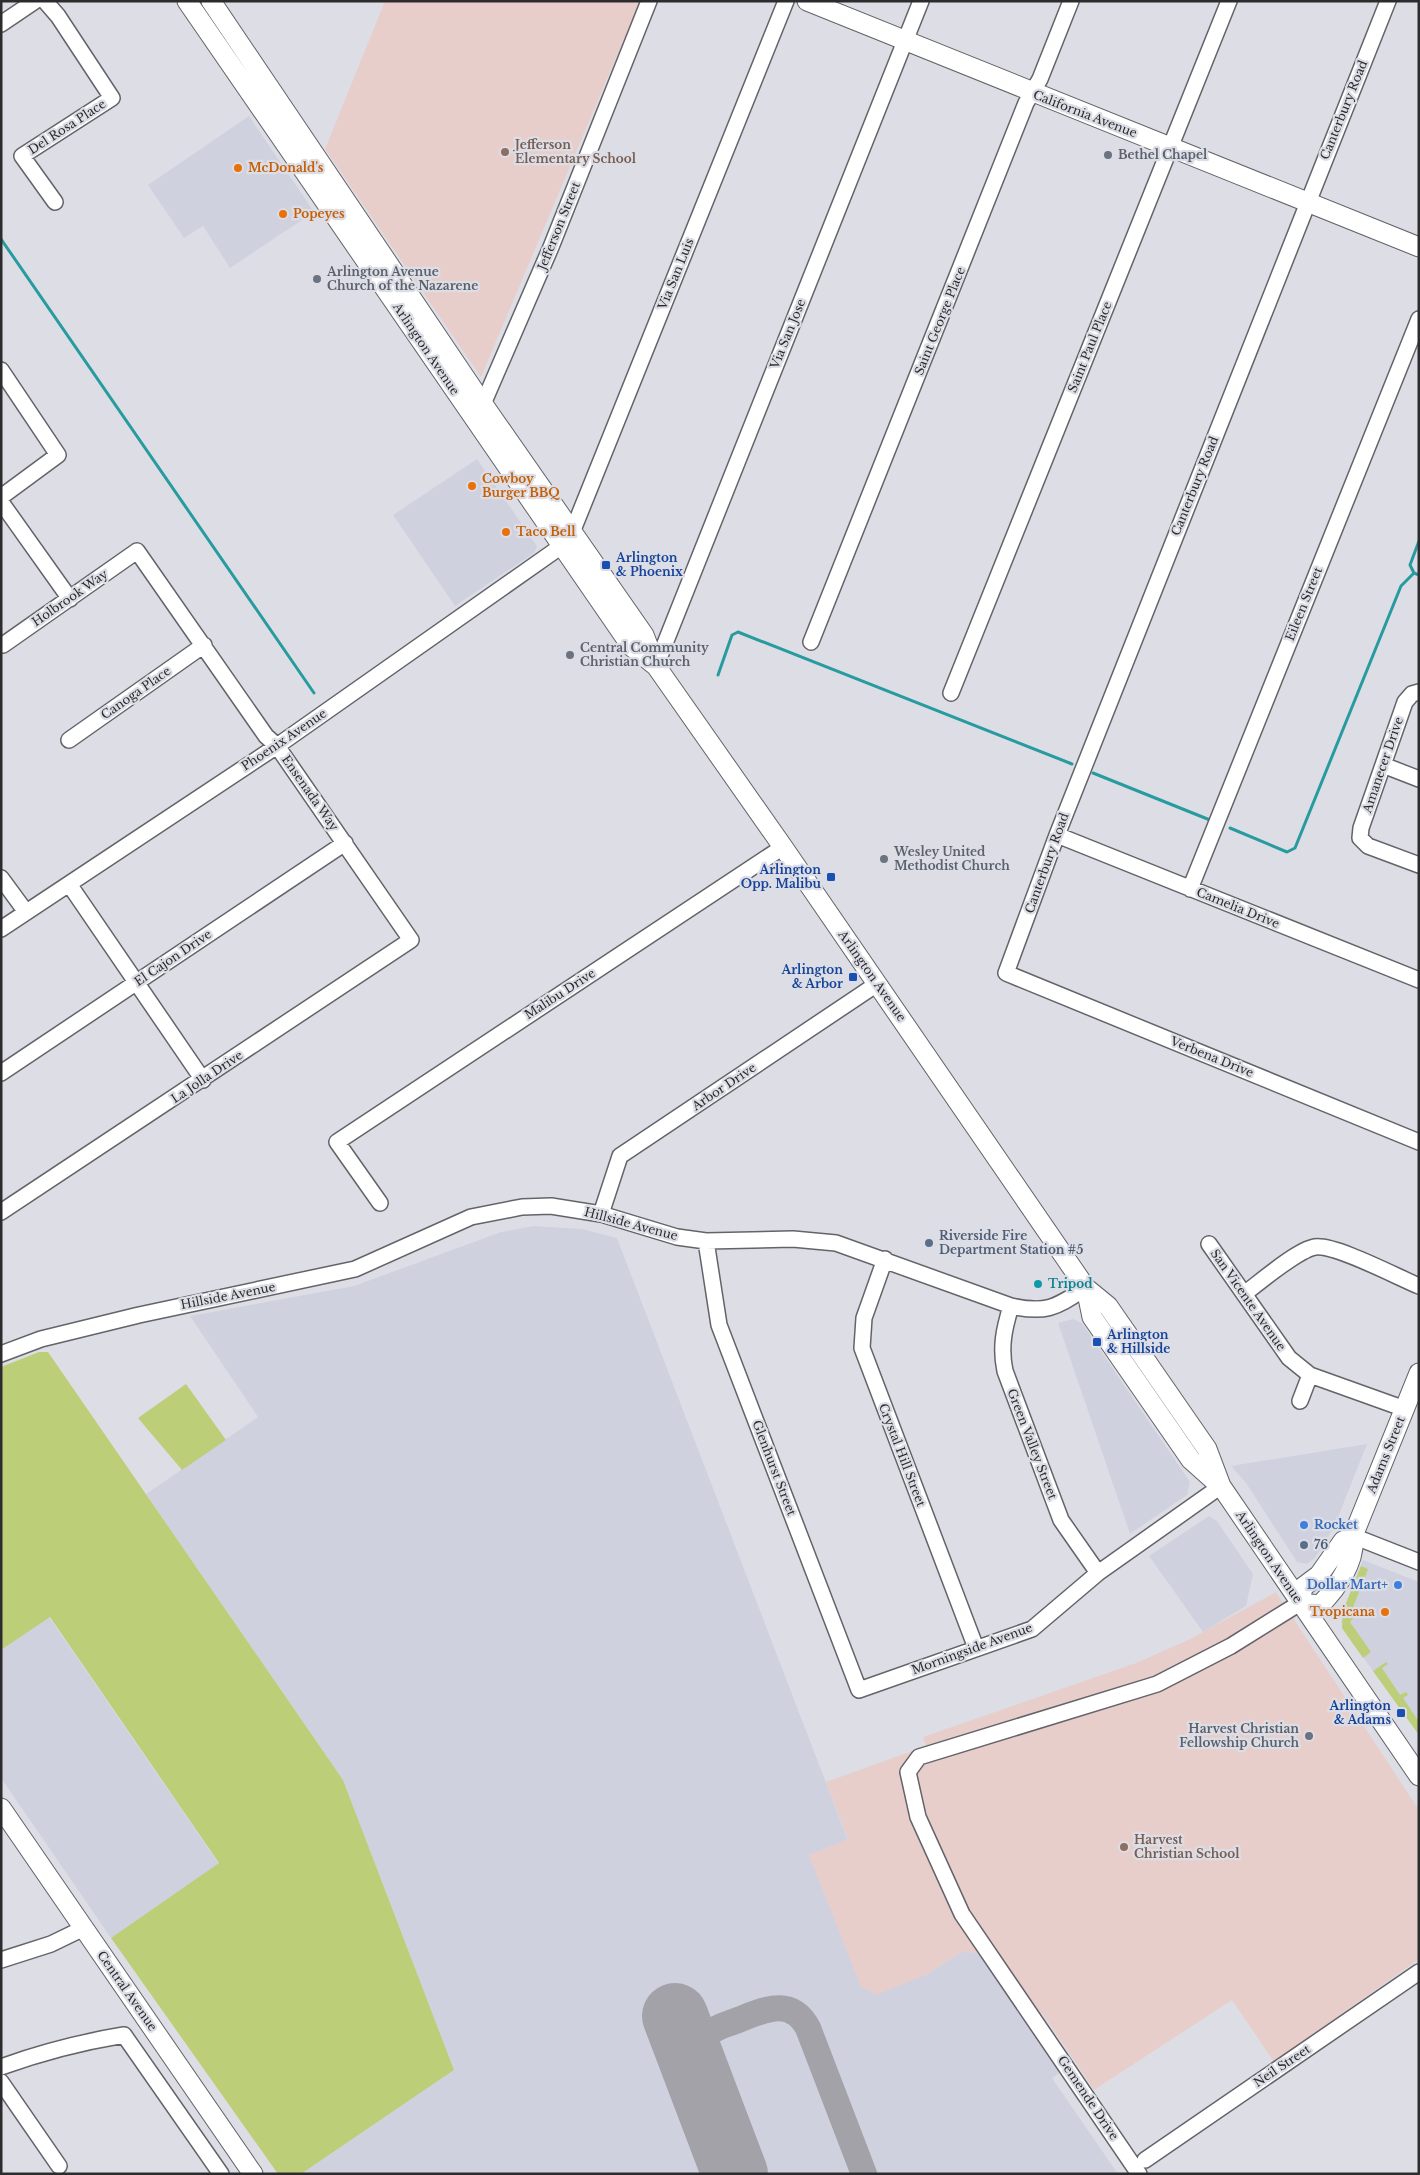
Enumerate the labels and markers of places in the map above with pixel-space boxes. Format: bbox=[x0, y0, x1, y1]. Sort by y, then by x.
place label: Jefferson Elementary School bbox=[512, 137, 637, 166]
marker: Jefferson Elementary School bbox=[499, 146, 511, 158]
place label: Bethel Chapel bbox=[1118, 147, 1208, 162]
marker: Bethel Chapel bbox=[1102, 149, 1114, 161]
place label: McDonald's bbox=[248, 160, 324, 175]
marker: McDonald's bbox=[232, 162, 244, 174]
place label: Popeyes bbox=[293, 206, 345, 221]
marker: Popeyes bbox=[277, 208, 289, 220]
place label: Arlington Avenue Church of the Nazarene bbox=[326, 264, 478, 293]
marker: Arlington Avenue Church of the Nazarene bbox=[311, 273, 323, 285]
place label: Cowboy Burger BBQ bbox=[482, 471, 560, 500]
marker: Cowboy Burger BBQ bbox=[466, 480, 478, 492]
place label: Taco Bell bbox=[516, 524, 576, 539]
marker: Taco Bell bbox=[500, 526, 512, 538]
place label: Arlington & Phoenix bbox=[615, 550, 683, 579]
marker: Arlington & Phoenix bbox=[600, 559, 612, 571]
place label: Central Community Christian Church bbox=[580, 640, 709, 669]
marker: Central Community Christian Church bbox=[564, 649, 576, 661]
place label: Wesley United Methodist Church bbox=[893, 844, 1010, 873]
marker: Wesley United Methodist Church bbox=[878, 853, 890, 865]
place label: Arlington Opp. Malibu bbox=[741, 862, 821, 891]
marker: Arlington Opp. Malibu bbox=[825, 871, 837, 883]
place label: Arlington & Arbor bbox=[780, 962, 843, 991]
marker: Arlington & Arbor bbox=[847, 971, 859, 983]
place label: Riverside Fire Department Station #5 bbox=[939, 1228, 1083, 1257]
marker: Riverside Fire Department Station #5 bbox=[923, 1237, 935, 1249]
place label: Tripod bbox=[1048, 1276, 1093, 1291]
marker: Tripod bbox=[1032, 1278, 1044, 1290]
place label: Arlington & Hillside bbox=[1106, 1327, 1170, 1356]
marker: Arlington & Hillside bbox=[1091, 1336, 1103, 1348]
place label: Rocket bbox=[1314, 1517, 1358, 1532]
marker: Rocket bbox=[1298, 1519, 1310, 1531]
place label: 76 bbox=[1314, 1537, 1328, 1552]
marker: 76 bbox=[1298, 1539, 1310, 1551]
place label: Dollar Mart+ bbox=[1307, 1577, 1388, 1592]
marker: Dollar Mart+ bbox=[1392, 1579, 1404, 1591]
place label: Tropicana bbox=[1310, 1604, 1375, 1619]
marker: Tropicana bbox=[1379, 1606, 1391, 1618]
place label: Arlington & Adams bbox=[1328, 1698, 1391, 1727]
marker: Arlington & Adams bbox=[1395, 1707, 1407, 1719]
place label: Harvest Christian Fellowship Church bbox=[1179, 1721, 1299, 1750]
marker: Harvest Christian Fellowship Church bbox=[1303, 1730, 1315, 1742]
place label: Harvest Christian School bbox=[1134, 1832, 1240, 1861]
marker: Harvest Christian School bbox=[1118, 1841, 1130, 1853]

